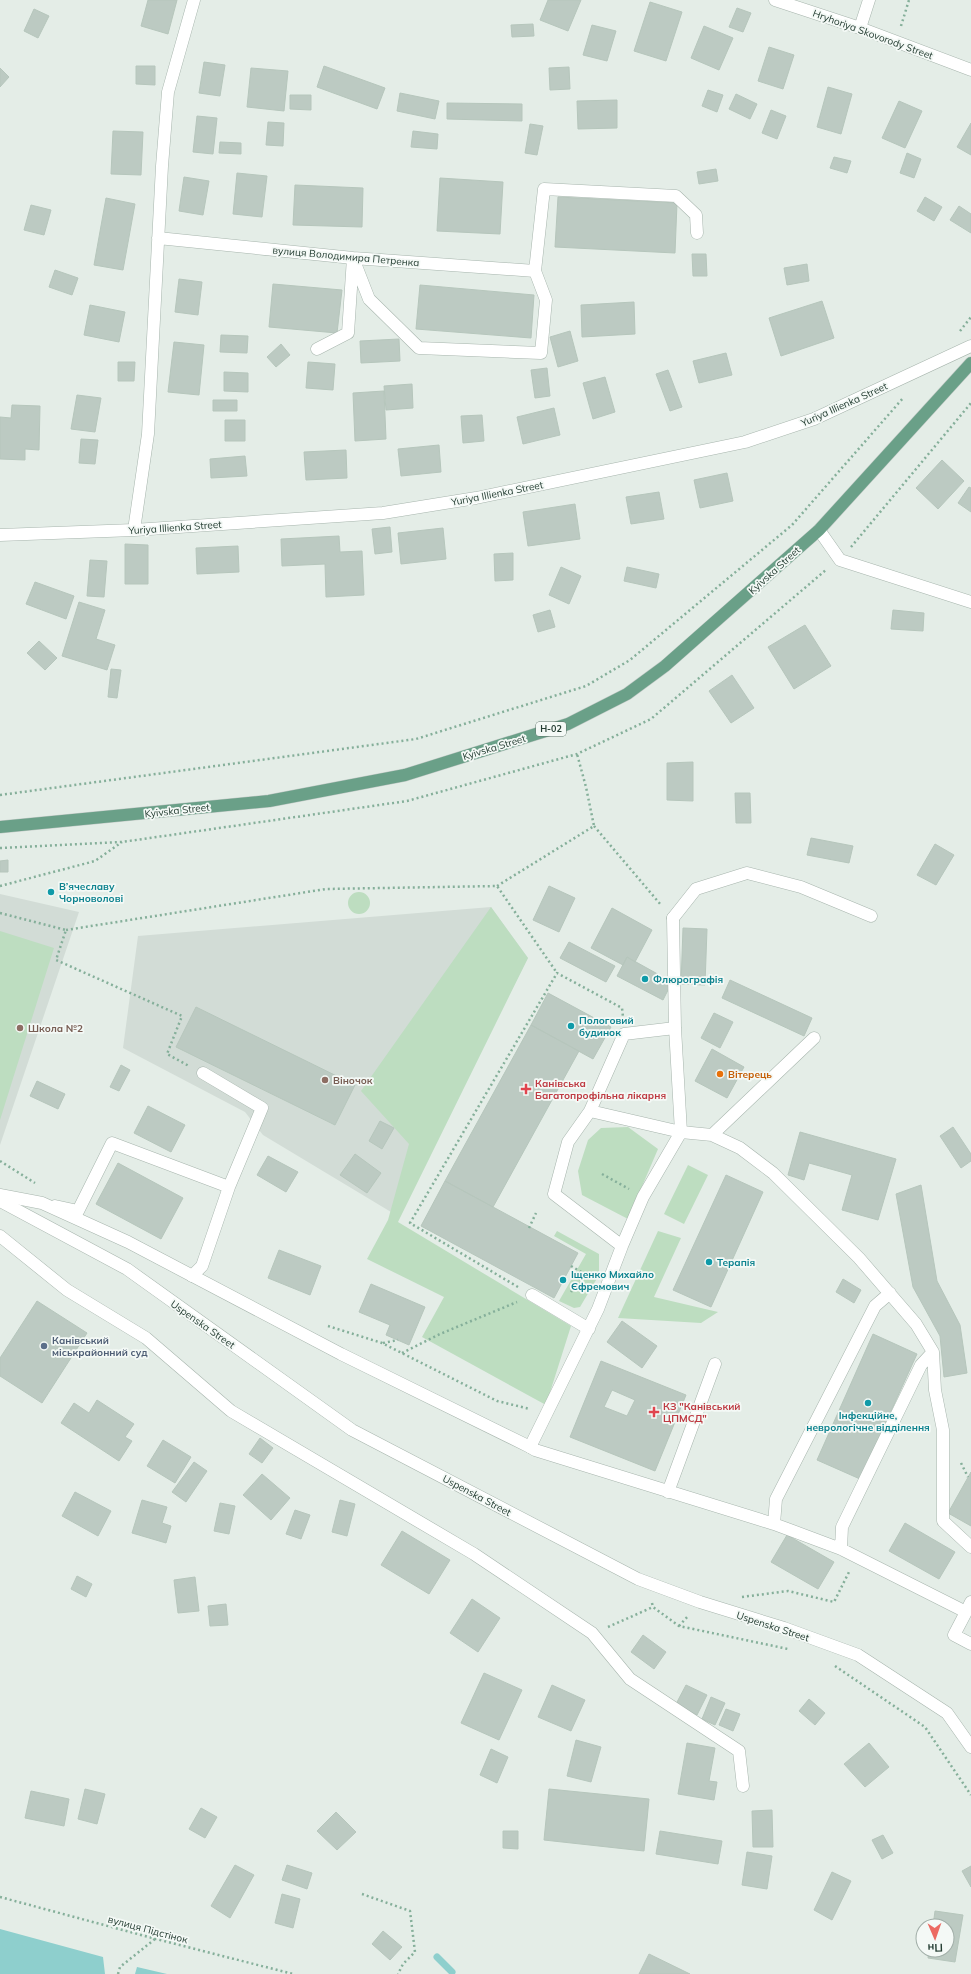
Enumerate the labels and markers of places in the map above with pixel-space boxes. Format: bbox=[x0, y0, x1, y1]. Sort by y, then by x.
place label: В’ячеславу Чорноволові bbox=[59, 880, 123, 905]
marker: В’ячеславу Чорноволові bbox=[46, 887, 56, 897]
place label: Флюрографія bbox=[653, 973, 723, 986]
marker: Флюрографія bbox=[640, 974, 650, 984]
place label: Пологовий будинок bbox=[579, 1014, 634, 1039]
marker: Пологовий будинок bbox=[566, 1021, 576, 1031]
place label: Школа №2 bbox=[28, 1022, 83, 1035]
marker: Школа №2 bbox=[15, 1023, 25, 1033]
place label: Вітерець bbox=[728, 1068, 772, 1081]
marker: Вітерець bbox=[715, 1069, 725, 1079]
place label: Віночок bbox=[333, 1074, 373, 1087]
marker: Віночок bbox=[320, 1075, 330, 1085]
place label: Канівська Багатопрофільна лікарня bbox=[535, 1077, 666, 1102]
marker: Канівська Багатопрофільна лікарня bbox=[520, 1083, 532, 1095]
place label: Терапія bbox=[717, 1256, 755, 1269]
marker: Терапія bbox=[704, 1257, 714, 1267]
place label: Іщенко Михайло Єфремович bbox=[571, 1268, 654, 1293]
marker: Іщенко Михайло Єфремович bbox=[558, 1275, 568, 1285]
place label: Канівський міськрайонний суд bbox=[52, 1334, 148, 1359]
marker: Канівський міськрайонний суд bbox=[39, 1341, 49, 1351]
marker: Інфекційне, неврологічне відділення bbox=[863, 1398, 873, 1408]
place label: КЗ "Канівський ЦПМСД" bbox=[663, 1400, 740, 1425]
marker: КЗ "Канівський ЦПМСД" bbox=[648, 1406, 660, 1418]
place label: Інфекційне, неврологічне відділення bbox=[806, 1409, 930, 1434]

